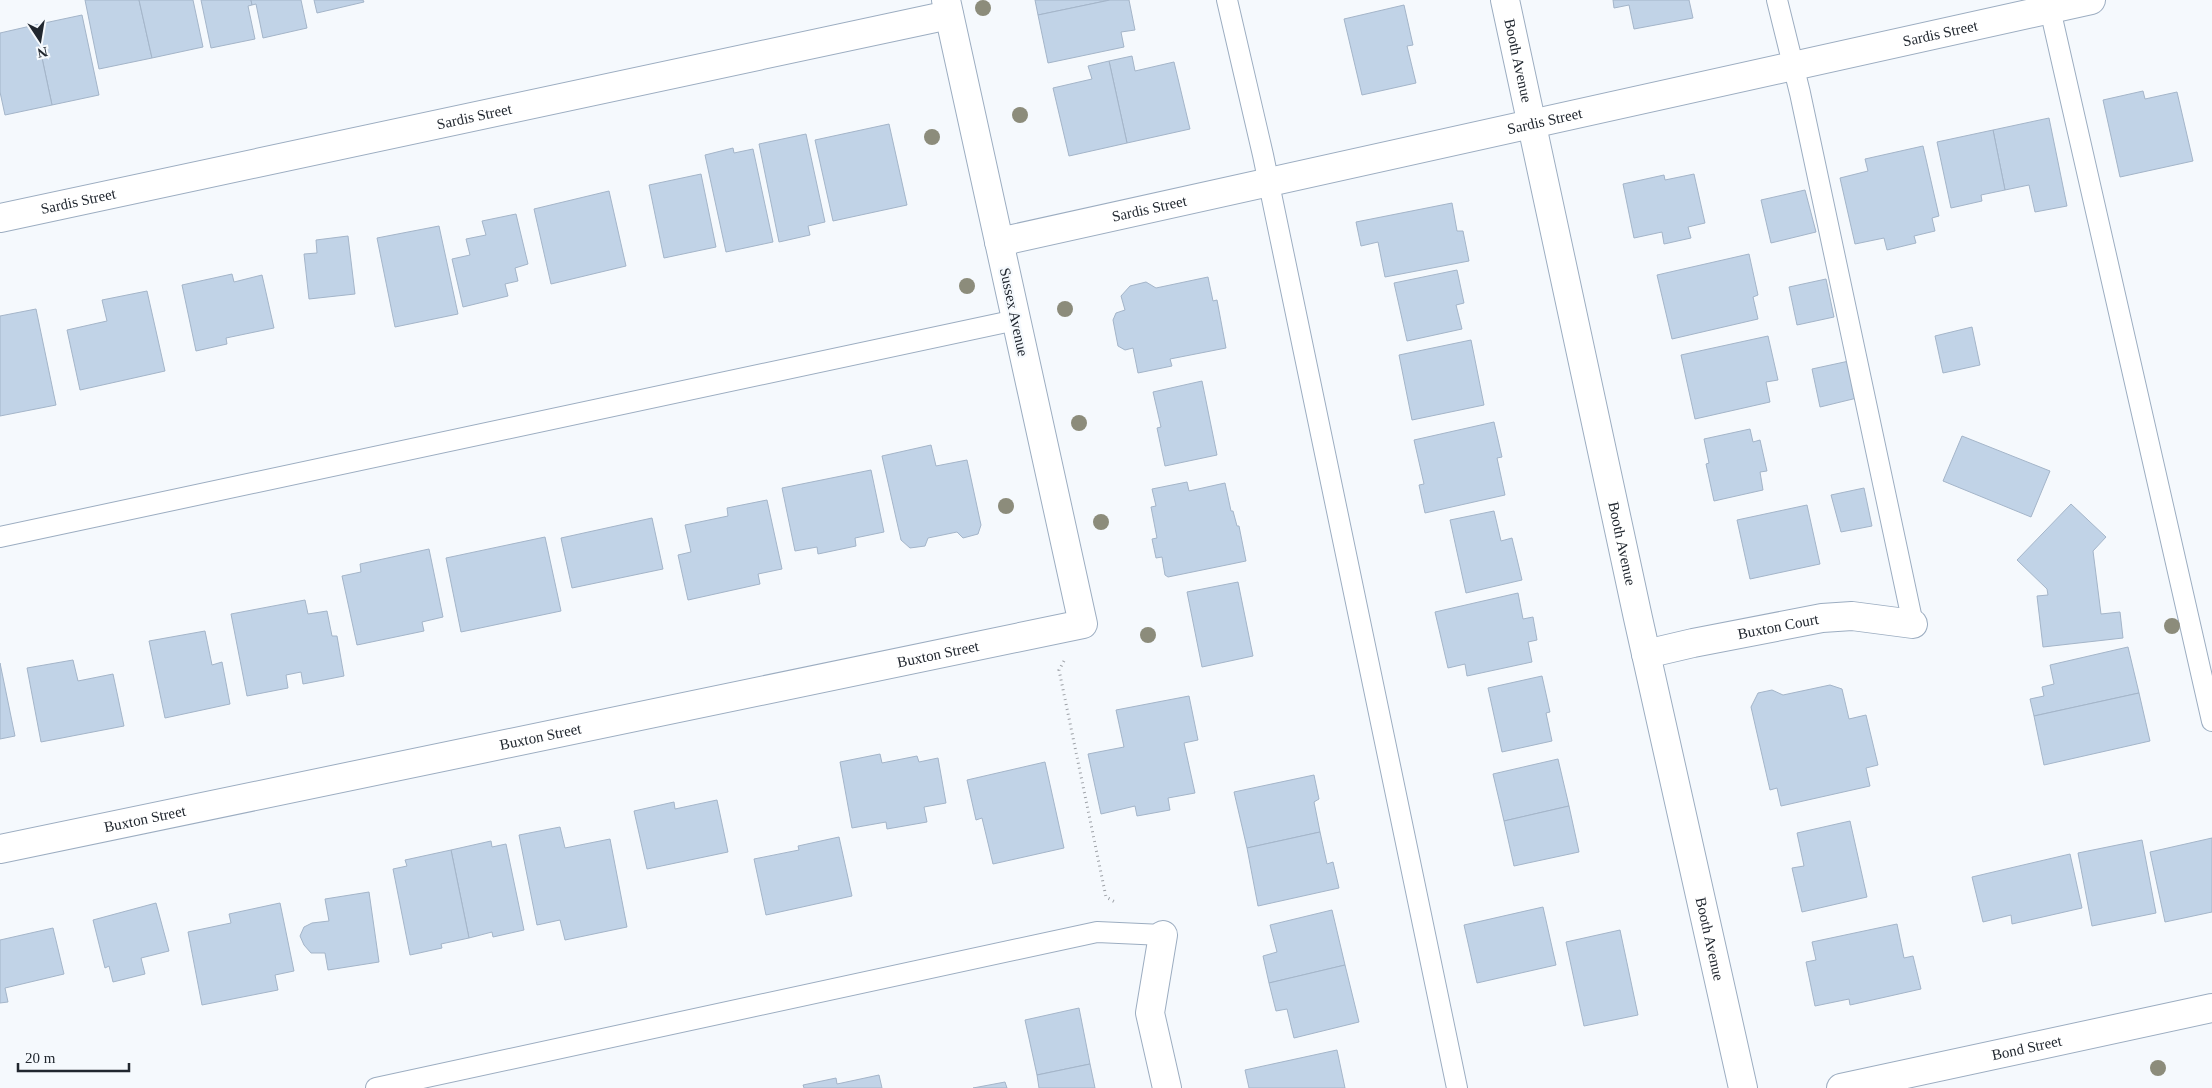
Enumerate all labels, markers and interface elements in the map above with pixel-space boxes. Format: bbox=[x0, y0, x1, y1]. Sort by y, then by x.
north arrow bbox=[15, 15, 65, 65]
street label: Booth Avenue bbox=[1501, 17, 1535, 104]
street label: Sardis Street bbox=[1901, 17, 1980, 49]
text: N bbox=[36, 44, 49, 61]
street label: Sardis Street bbox=[435, 101, 514, 132]
street label: Sardis Street bbox=[1506, 105, 1585, 137]
street label: Sardis Street bbox=[39, 185, 118, 217]
street label: Sardis Street bbox=[1110, 192, 1189, 225]
street label: Sussex Avenue bbox=[997, 266, 1031, 358]
street label: Booth Avenue bbox=[1605, 500, 1639, 587]
street label: Buxton Court bbox=[1736, 611, 1821, 642]
street label: Buxton Street bbox=[896, 638, 981, 670]
street label: Buxton Street bbox=[498, 720, 584, 753]
street label: Buxton Street bbox=[103, 802, 188, 835]
street label: Booth Avenue bbox=[1693, 896, 1727, 983]
street label: Bond Street bbox=[1990, 1032, 2064, 1063]
scale bar bbox=[18, 1040, 129, 1072]
text: 20 m bbox=[25, 1050, 56, 1066]

